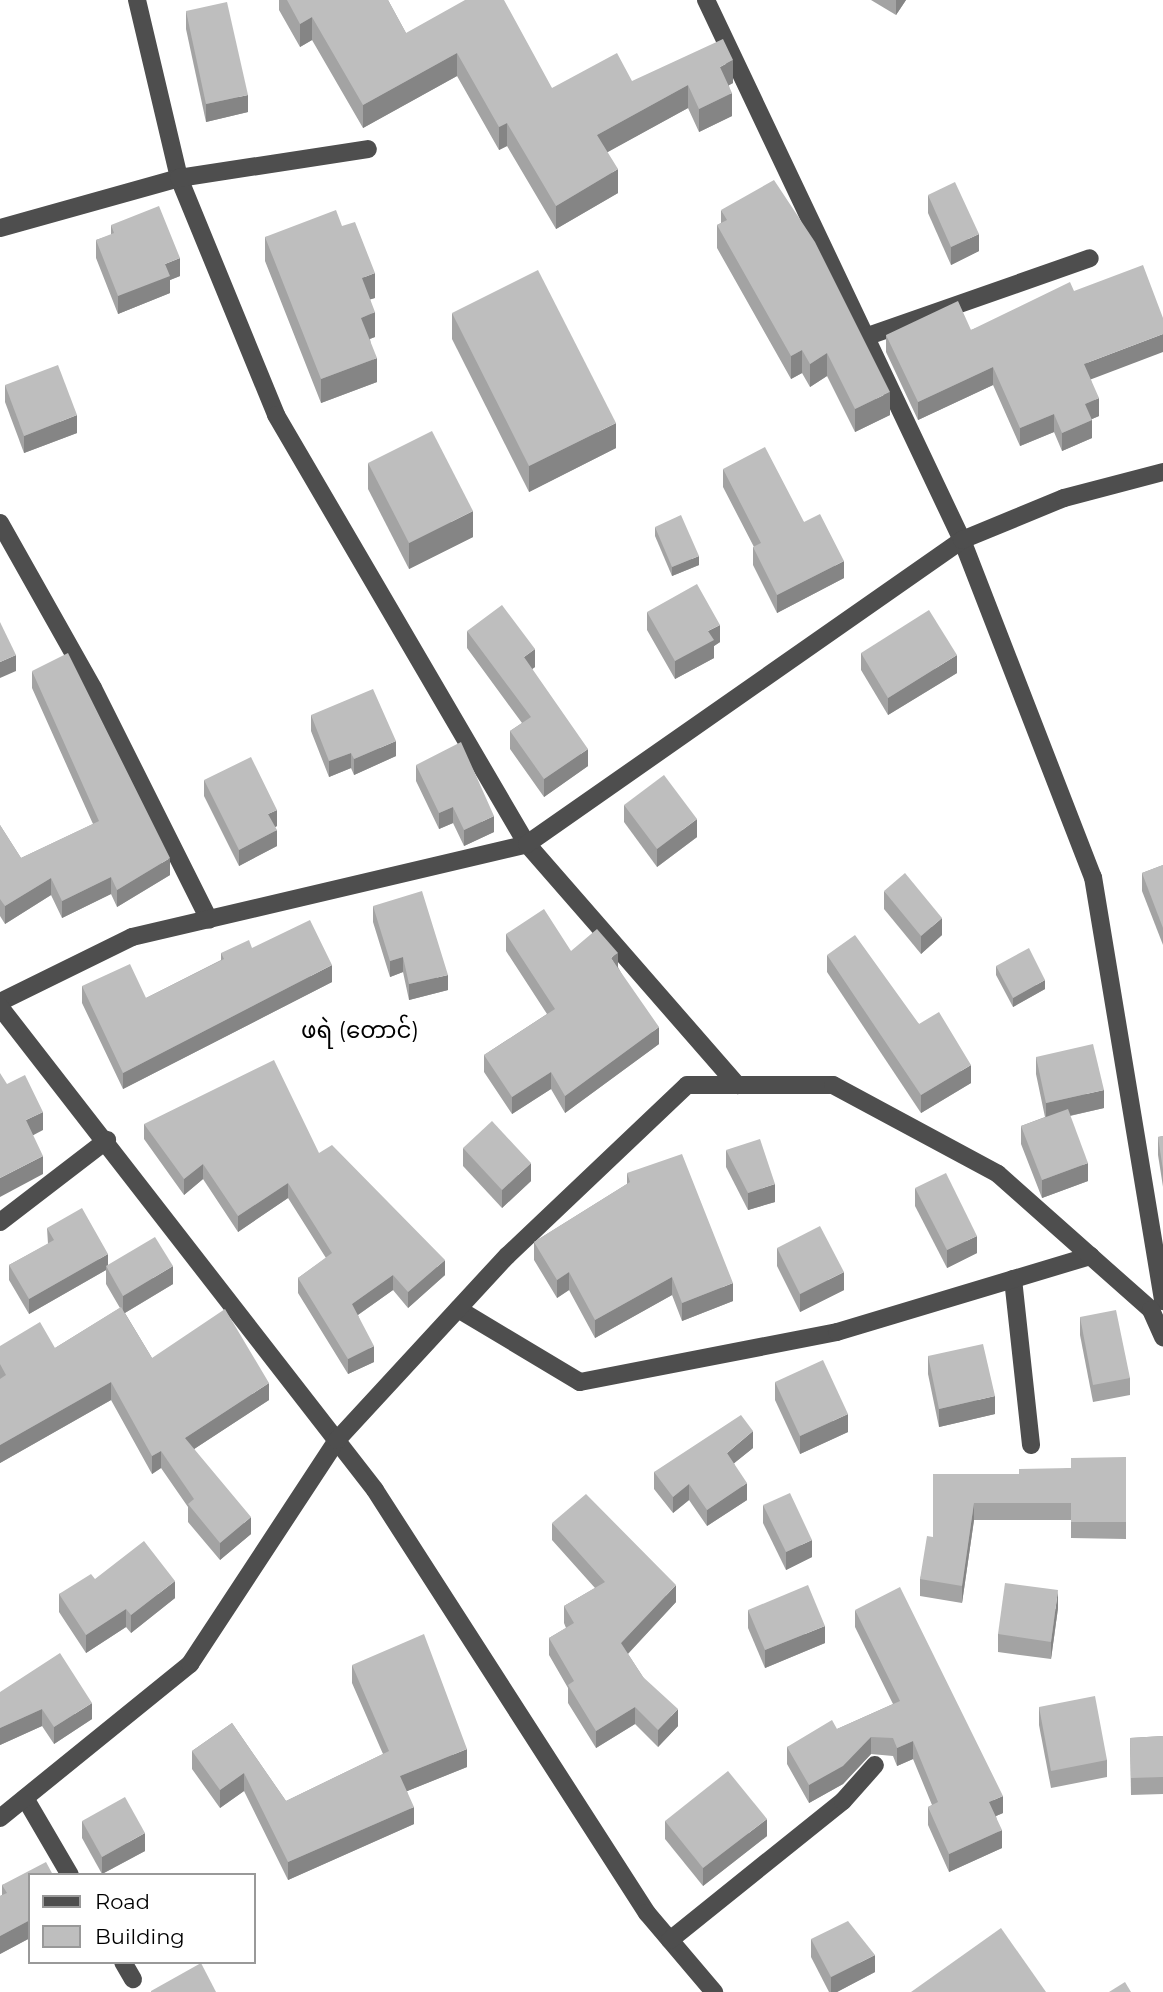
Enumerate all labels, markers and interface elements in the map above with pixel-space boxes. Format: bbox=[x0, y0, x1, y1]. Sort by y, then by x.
district label: ဖရဲ (တောင်) bbox=[301, 1016, 419, 1044]
legend bbox=[28, 1873, 256, 1964]
text: Road bbox=[95, 1889, 150, 1914]
text: Building bbox=[95, 1924, 185, 1949]

